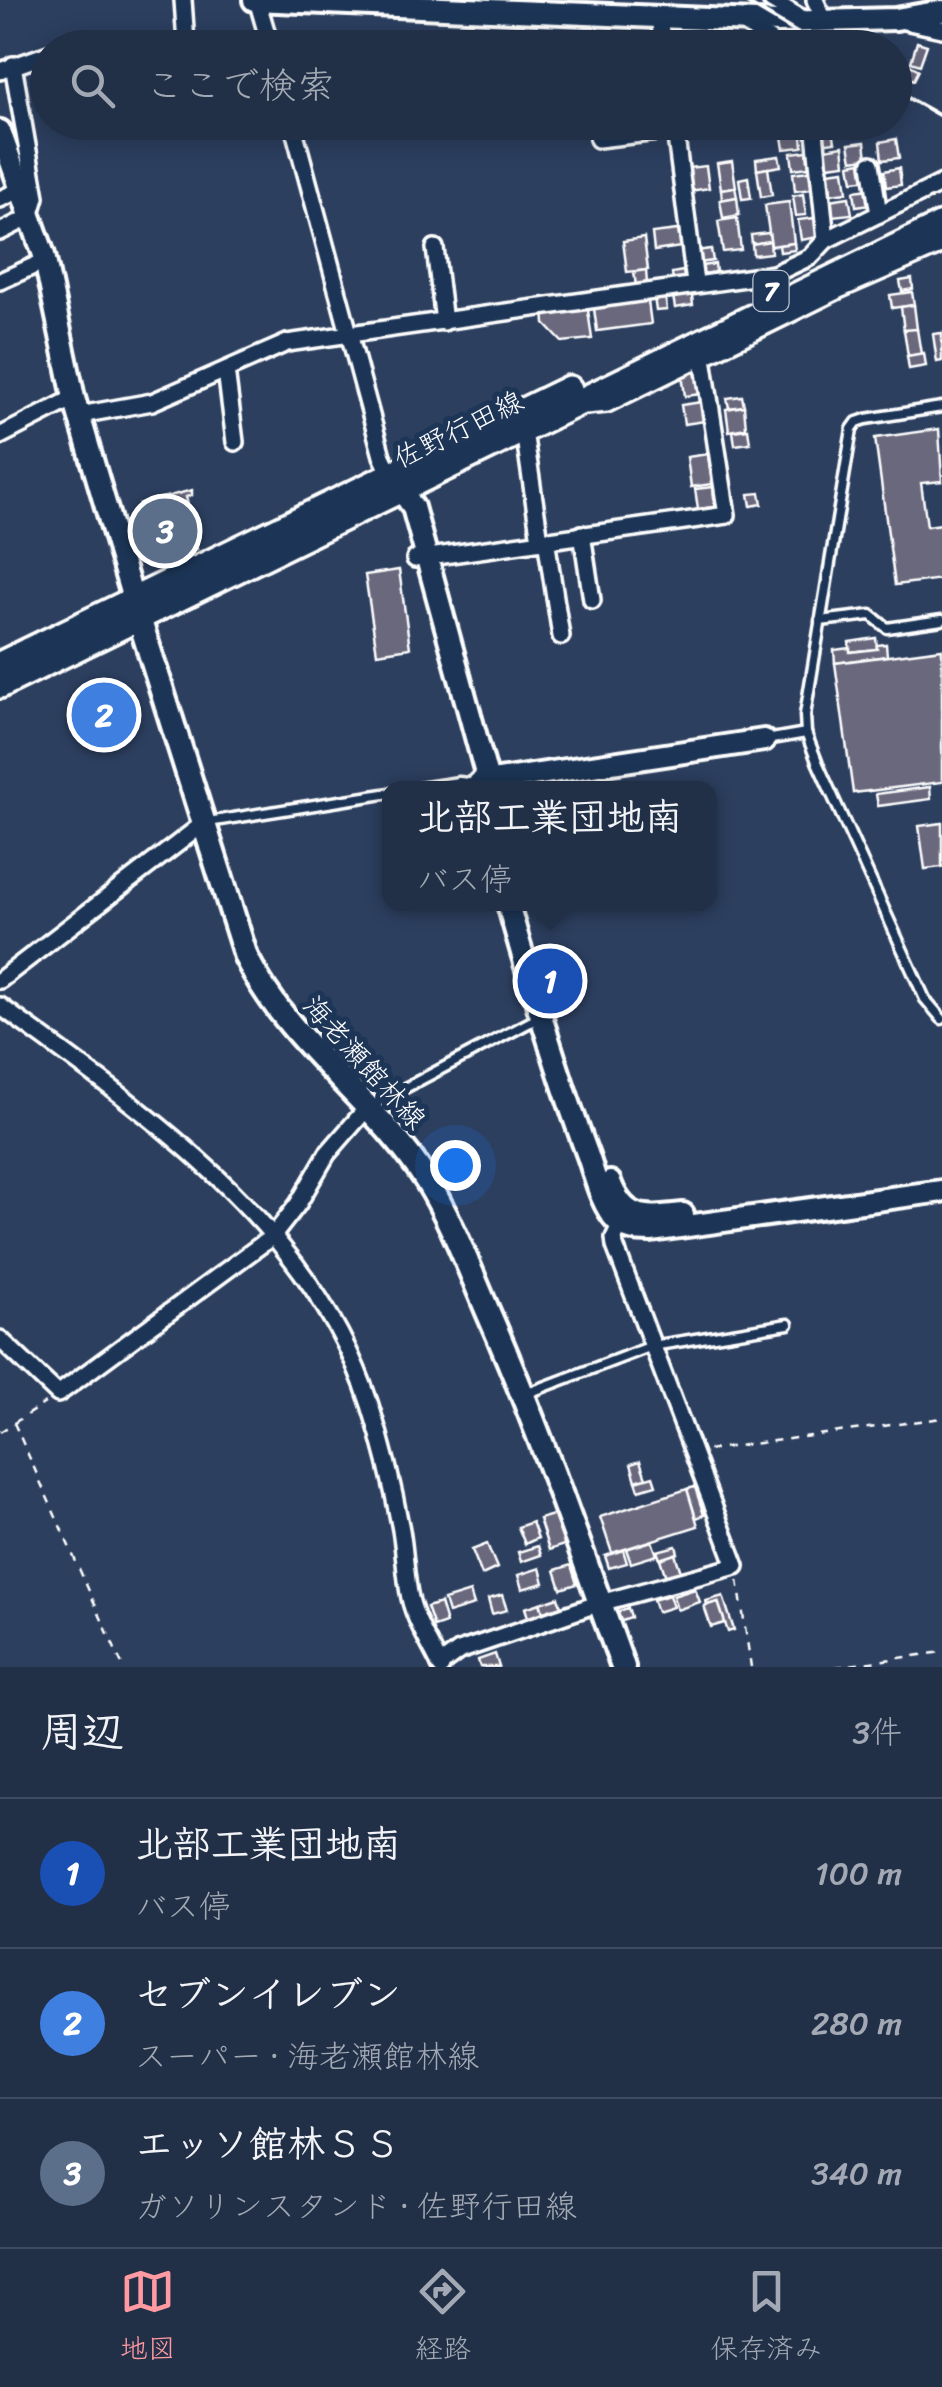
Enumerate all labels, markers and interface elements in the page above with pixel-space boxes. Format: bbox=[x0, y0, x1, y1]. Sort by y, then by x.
search box bbox=[30, 30, 912, 140]
text: ここで検索 bbox=[145, 52, 335, 119]
icon: search bbox=[65, 58, 120, 113]
road number: 7 bbox=[754, 271, 788, 311]
street label: 佐野行田線 bbox=[385, 377, 532, 482]
pin: 3 bbox=[132, 494, 198, 568]
pin: 2 bbox=[72, 678, 136, 752]
popup bbox=[382, 781, 717, 911]
text: 北部工業団地南 bbox=[416, 784, 683, 851]
text: バス停 bbox=[416, 851, 513, 908]
pin: 1 bbox=[518, 944, 582, 1018]
street label: 海老瀬館林線 bbox=[290, 984, 439, 1141]
your location bbox=[430, 1140, 481, 1191]
text: 周辺 bbox=[40, 1695, 124, 1769]
text: 3件 bbox=[852, 1704, 902, 1761]
text: 北部工業団地南 bbox=[135, 1811, 401, 1878]
text: 1 bbox=[66, 1845, 79, 1902]
text: 100 m bbox=[815, 1845, 902, 1902]
text: バス停 bbox=[135, 1878, 231, 1935]
text: セブンイレブン bbox=[135, 1961, 401, 2028]
text: 2 bbox=[63, 1995, 82, 2052]
text: 280 m bbox=[811, 1995, 902, 2052]
text: スーパー · 海老瀬館林線 bbox=[135, 2028, 479, 2085]
text: エッソ館林ＳＳ bbox=[135, 2111, 401, 2178]
text: 3 bbox=[64, 2145, 81, 2202]
text: 340 m bbox=[811, 2145, 902, 2202]
text: ガソリンスタンド · 佐野行田線 bbox=[135, 2178, 577, 2235]
tab: 地図 bbox=[120, 2264, 176, 2373]
tab: 経路 bbox=[415, 2264, 471, 2373]
tab: 保存済み bbox=[710, 2264, 822, 2373]

